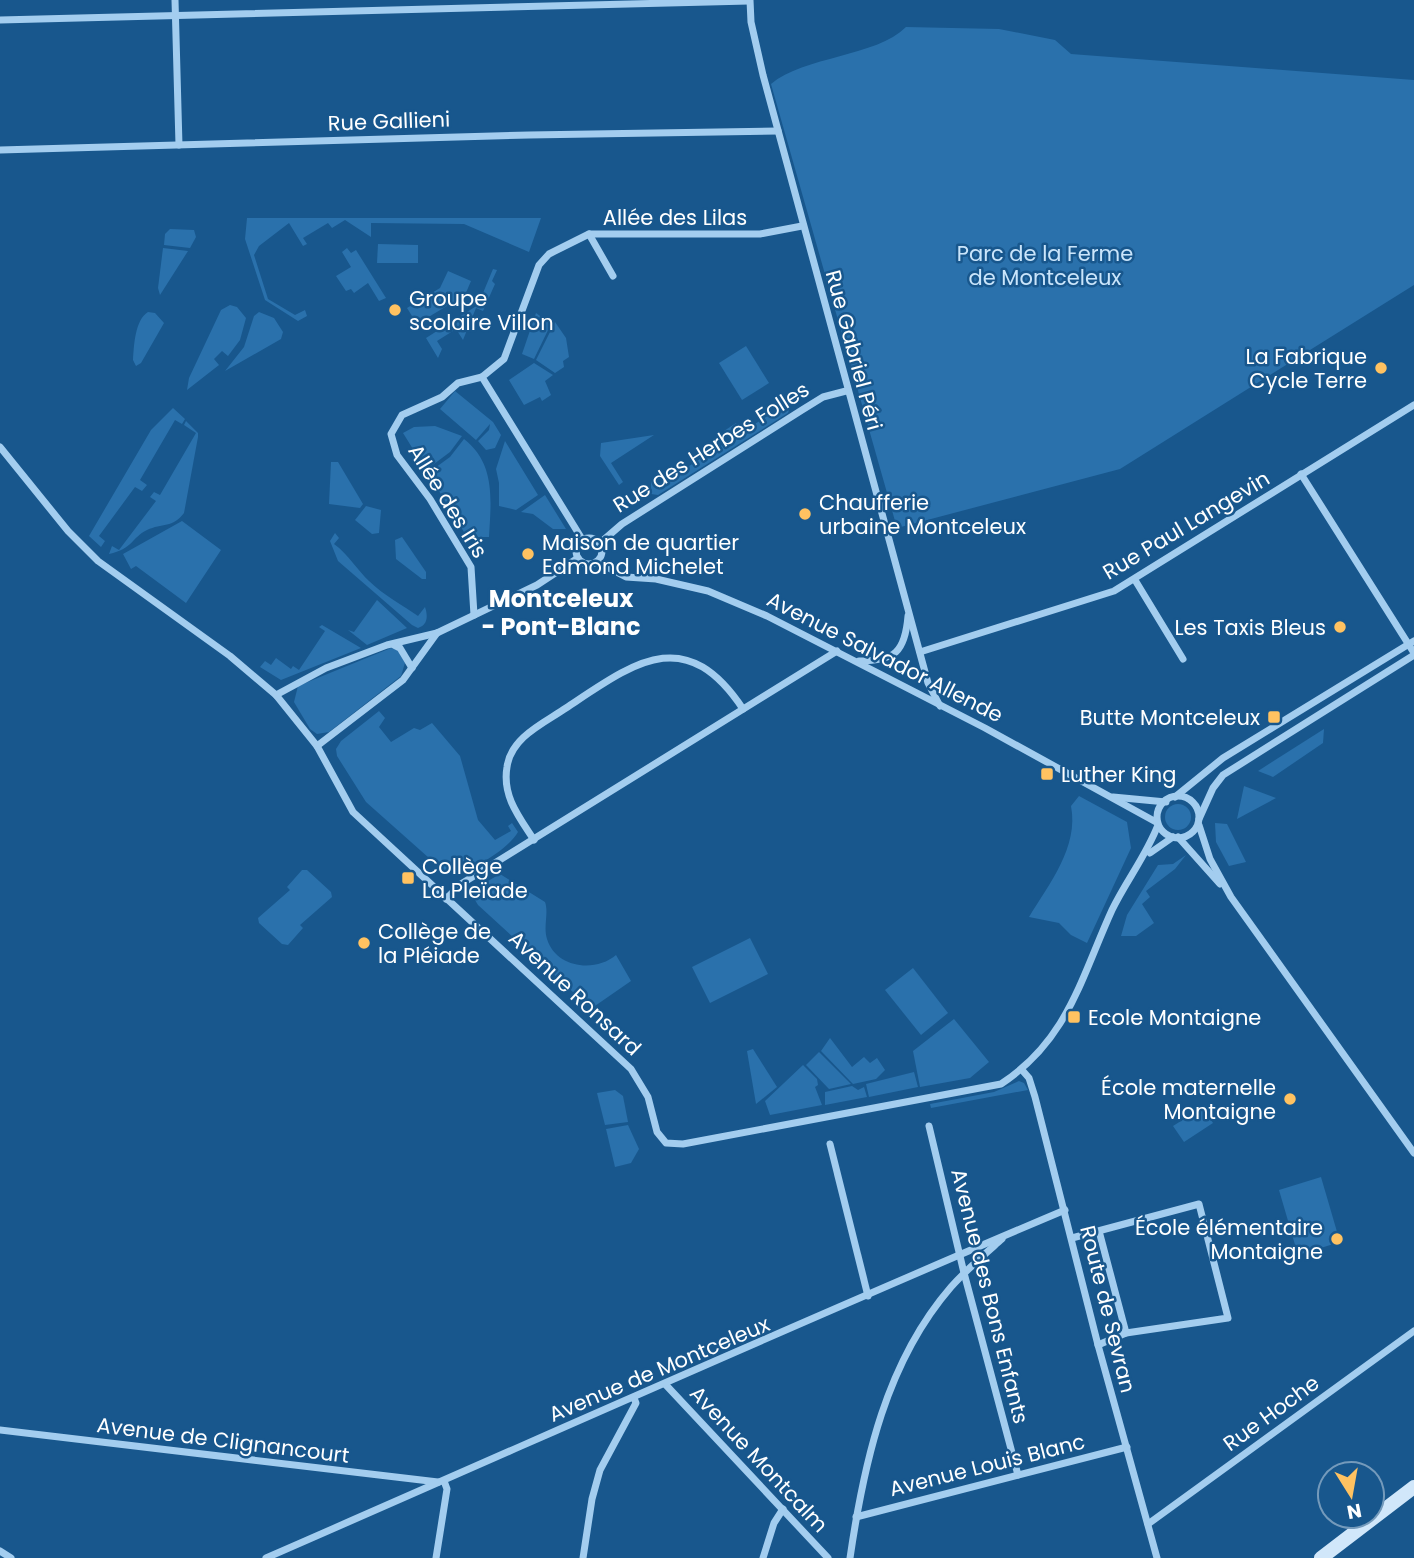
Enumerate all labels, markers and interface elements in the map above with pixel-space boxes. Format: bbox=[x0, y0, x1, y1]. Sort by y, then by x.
street label: Rue Gallieni bbox=[327, 104, 451, 138]
street label: Allée des Lilas bbox=[603, 203, 747, 232]
park label: Parc de la Ferme de Montceleux bbox=[957, 239, 1133, 292]
street label: Rue Gabriel Péri bbox=[819, 267, 889, 433]
place label: Groupe scolaire Villon bbox=[409, 284, 554, 337]
marker: Groupe scolaire Villon bbox=[387, 302, 403, 318]
place label: La Fabrique Cycle Terre bbox=[1245, 342, 1367, 395]
marker: La Fabrique Cycle Terre bbox=[1373, 360, 1389, 376]
street label: Rue des Herbes Folles bbox=[607, 375, 815, 519]
street label: Allée des Iris bbox=[402, 439, 494, 563]
street label: Rue Paul Langevin bbox=[1097, 464, 1275, 586]
place label: Chaufferie urbaine Montceleux bbox=[819, 488, 1026, 541]
marker: Chaufferie urbaine Montceleux bbox=[797, 506, 813, 522]
place label: Maison de quartier Edmond Michelet bbox=[542, 528, 739, 581]
marker: Maison de quartier Edmond Michelet bbox=[520, 546, 536, 562]
district label: Montceleux - Pont-Blanc bbox=[482, 582, 641, 643]
street label: Avenue Salvador Allende bbox=[762, 585, 1008, 729]
place label: Les Taxis Bleus bbox=[1175, 613, 1326, 642]
marker: Les Taxis Bleus bbox=[1332, 619, 1348, 635]
place label: Butte Montceleux bbox=[1080, 703, 1260, 732]
marker: Butte Montceleux bbox=[1266, 709, 1282, 725]
place label: Luther King bbox=[1061, 760, 1176, 789]
marker: Luther King bbox=[1039, 766, 1055, 782]
place label: Collège La Pleïade bbox=[422, 852, 528, 905]
marker: Collège La Pleïade bbox=[400, 870, 416, 886]
place label: Collège de la Pléiade bbox=[378, 917, 491, 970]
street label: Avenue Ronsard bbox=[502, 924, 648, 1062]
marker: Collège de la Pléiade bbox=[356, 935, 372, 951]
place label: Ecole Montaigne bbox=[1088, 1003, 1261, 1032]
marker: Ecole Montaigne bbox=[1066, 1009, 1082, 1025]
place label: École maternelle Montaigne bbox=[1101, 1073, 1276, 1126]
marker: École maternelle Montaigne bbox=[1282, 1091, 1298, 1107]
street label: Avenue des Bons Enfants bbox=[944, 1165, 1036, 1427]
place label: École élémentaire Montaigne bbox=[1135, 1213, 1323, 1266]
street label: Route de Sevran bbox=[1073, 1222, 1143, 1396]
marker: École élémentaire Montaigne bbox=[1329, 1231, 1345, 1247]
street label: Avenue de Montceleux bbox=[544, 1309, 774, 1429]
street label: Rue Hoche bbox=[1217, 1368, 1325, 1458]
street label: Avenue Montcalm bbox=[683, 1379, 835, 1539]
street label: Avenue de Clignancourt bbox=[95, 1410, 351, 1470]
street label: Avenue Louis Blanc bbox=[886, 1427, 1088, 1503]
north arrow bbox=[1316, 1460, 1386, 1530]
text: N bbox=[1345, 1497, 1364, 1526]

